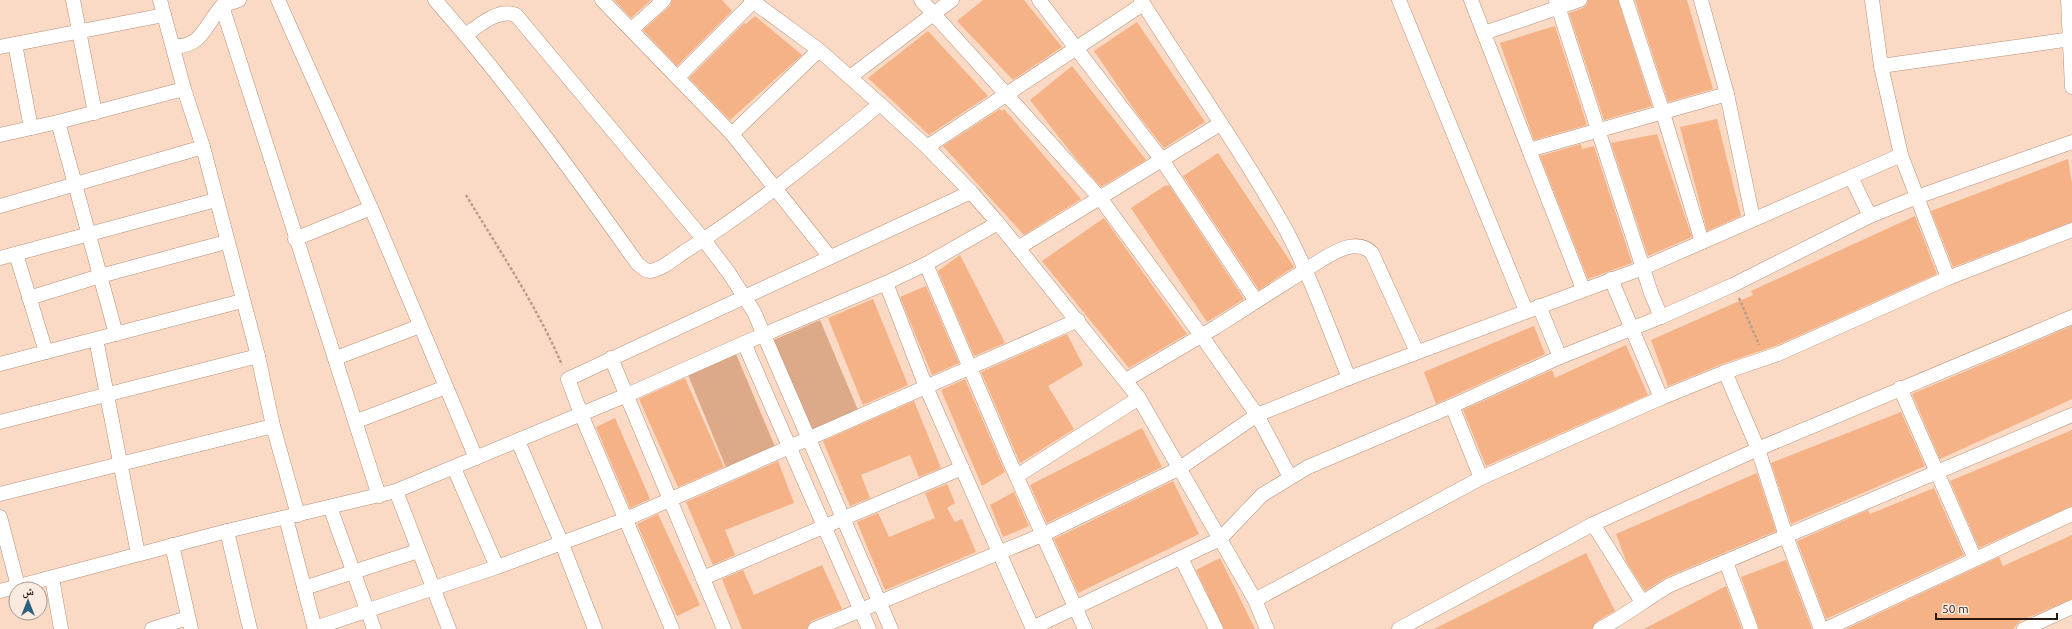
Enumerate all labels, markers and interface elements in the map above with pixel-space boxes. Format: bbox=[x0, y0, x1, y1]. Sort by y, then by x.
north arrow bbox=[8, 581, 48, 621]
text: ش bbox=[22, 585, 34, 599]
scale bar bbox=[1936, 595, 2057, 621]
text: 50 m bbox=[1942, 602, 1969, 615]

